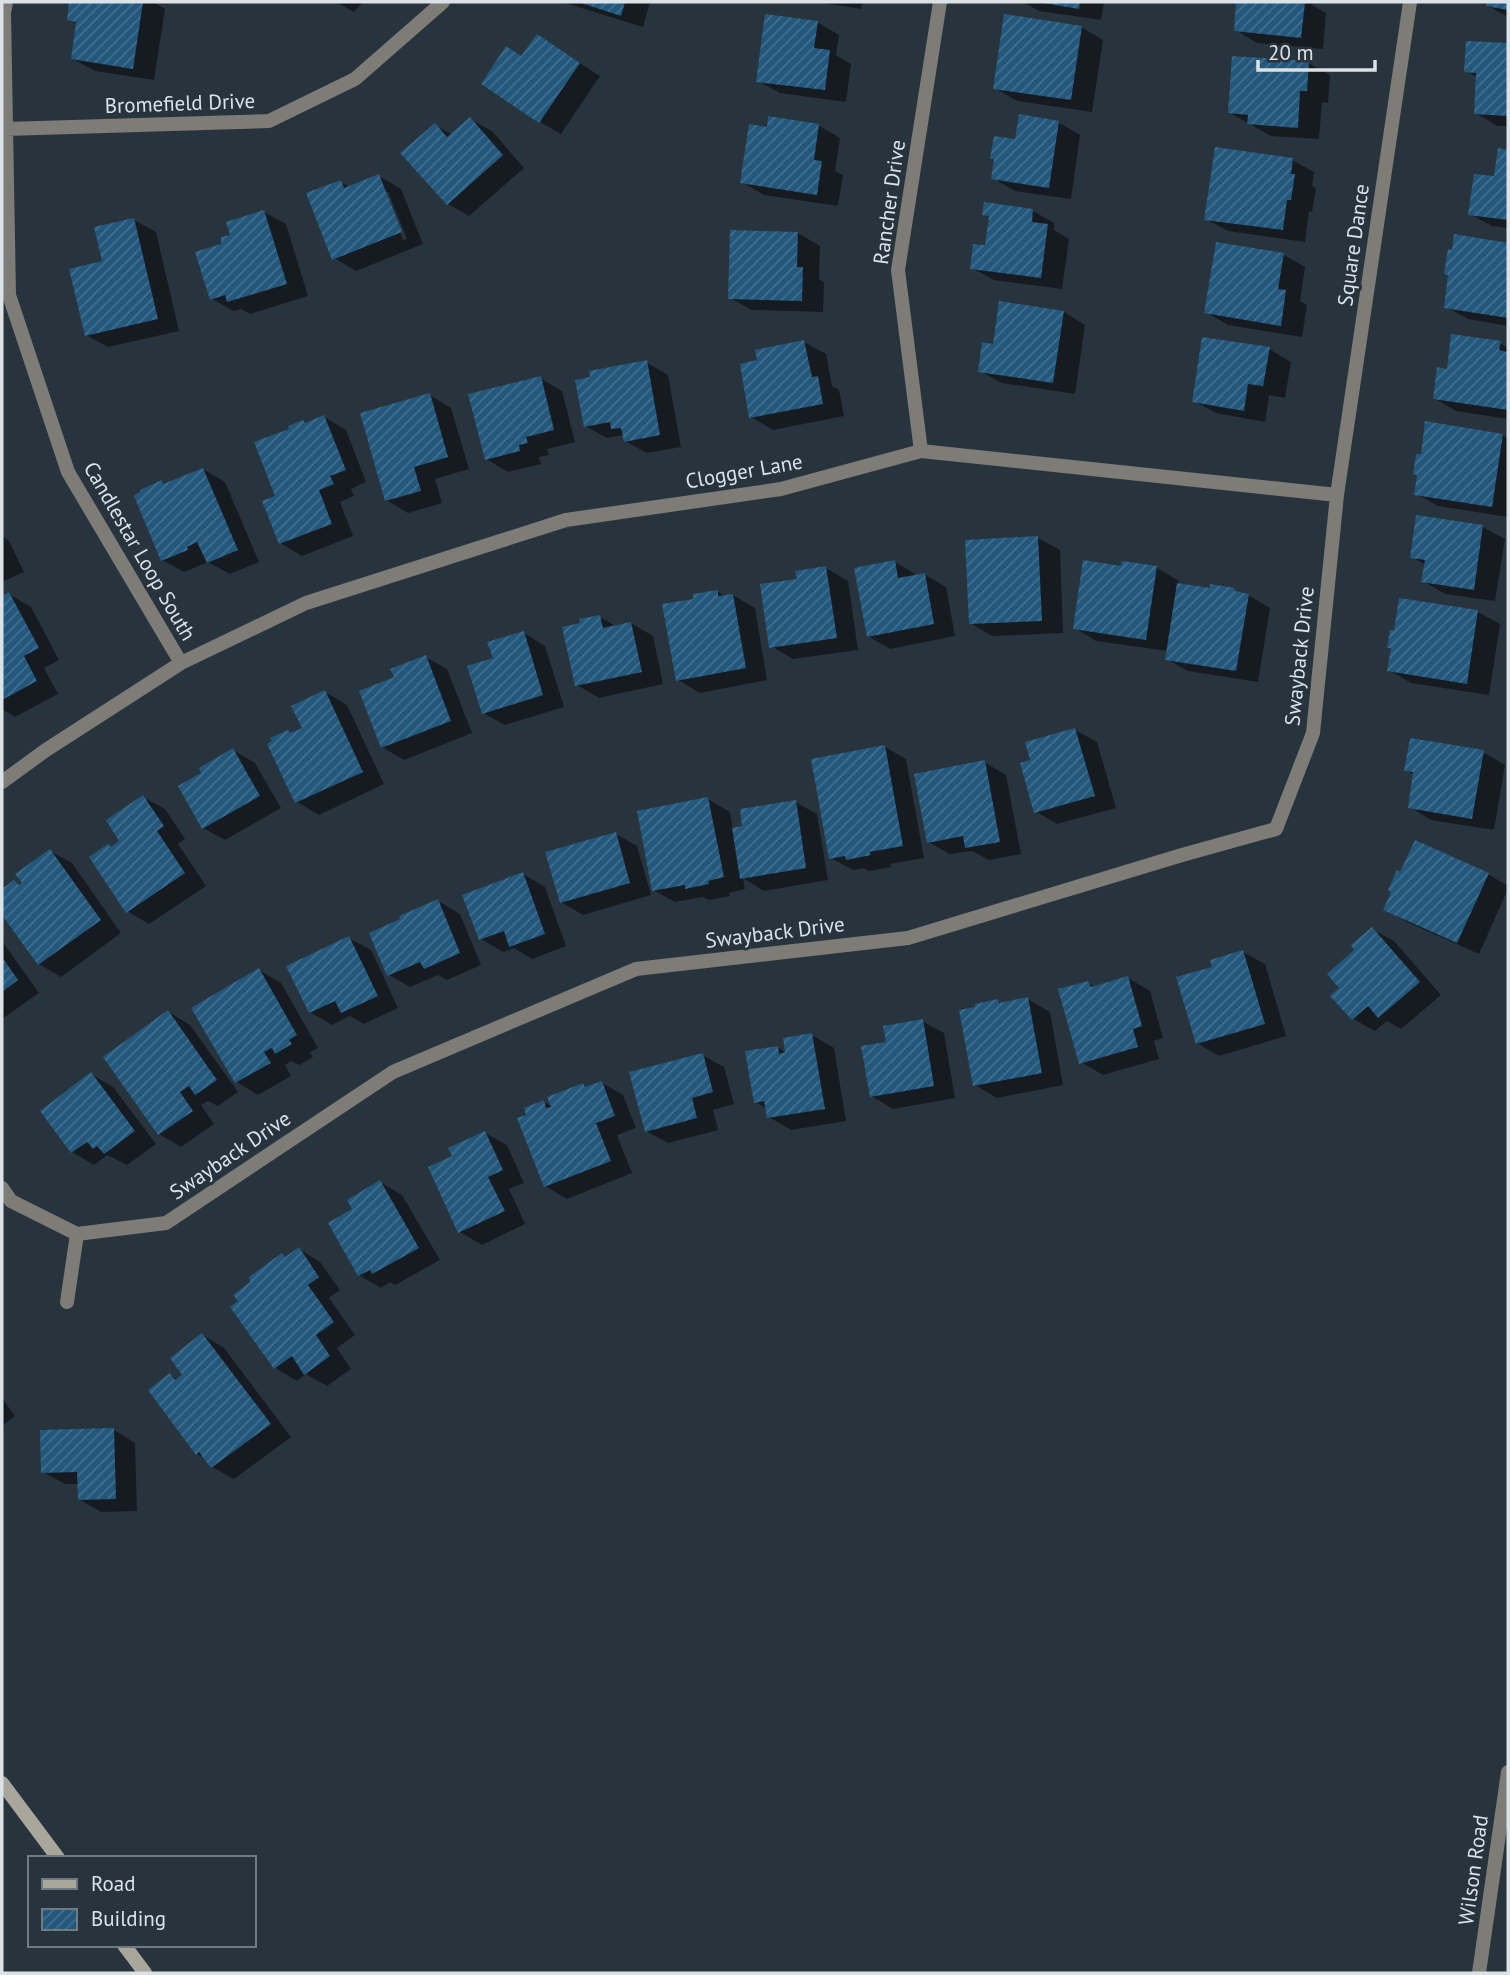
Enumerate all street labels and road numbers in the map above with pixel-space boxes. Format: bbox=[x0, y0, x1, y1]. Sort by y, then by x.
street label: Bromefield Drive bbox=[104, 87, 256, 119]
street label: Rancher Drive bbox=[867, 138, 911, 266]
street label: Square Dance bbox=[1331, 182, 1375, 308]
street label: Clogger Lane bbox=[683, 447, 805, 495]
street label: Candlestar Loop South bbox=[78, 457, 202, 645]
street label: Swayback Drive bbox=[1278, 585, 1320, 727]
street label: Swayback Drive bbox=[704, 910, 846, 954]
street label: Swayback Drive bbox=[164, 1105, 296, 1205]
street label: Wilson Road bbox=[1452, 1813, 1494, 1927]

